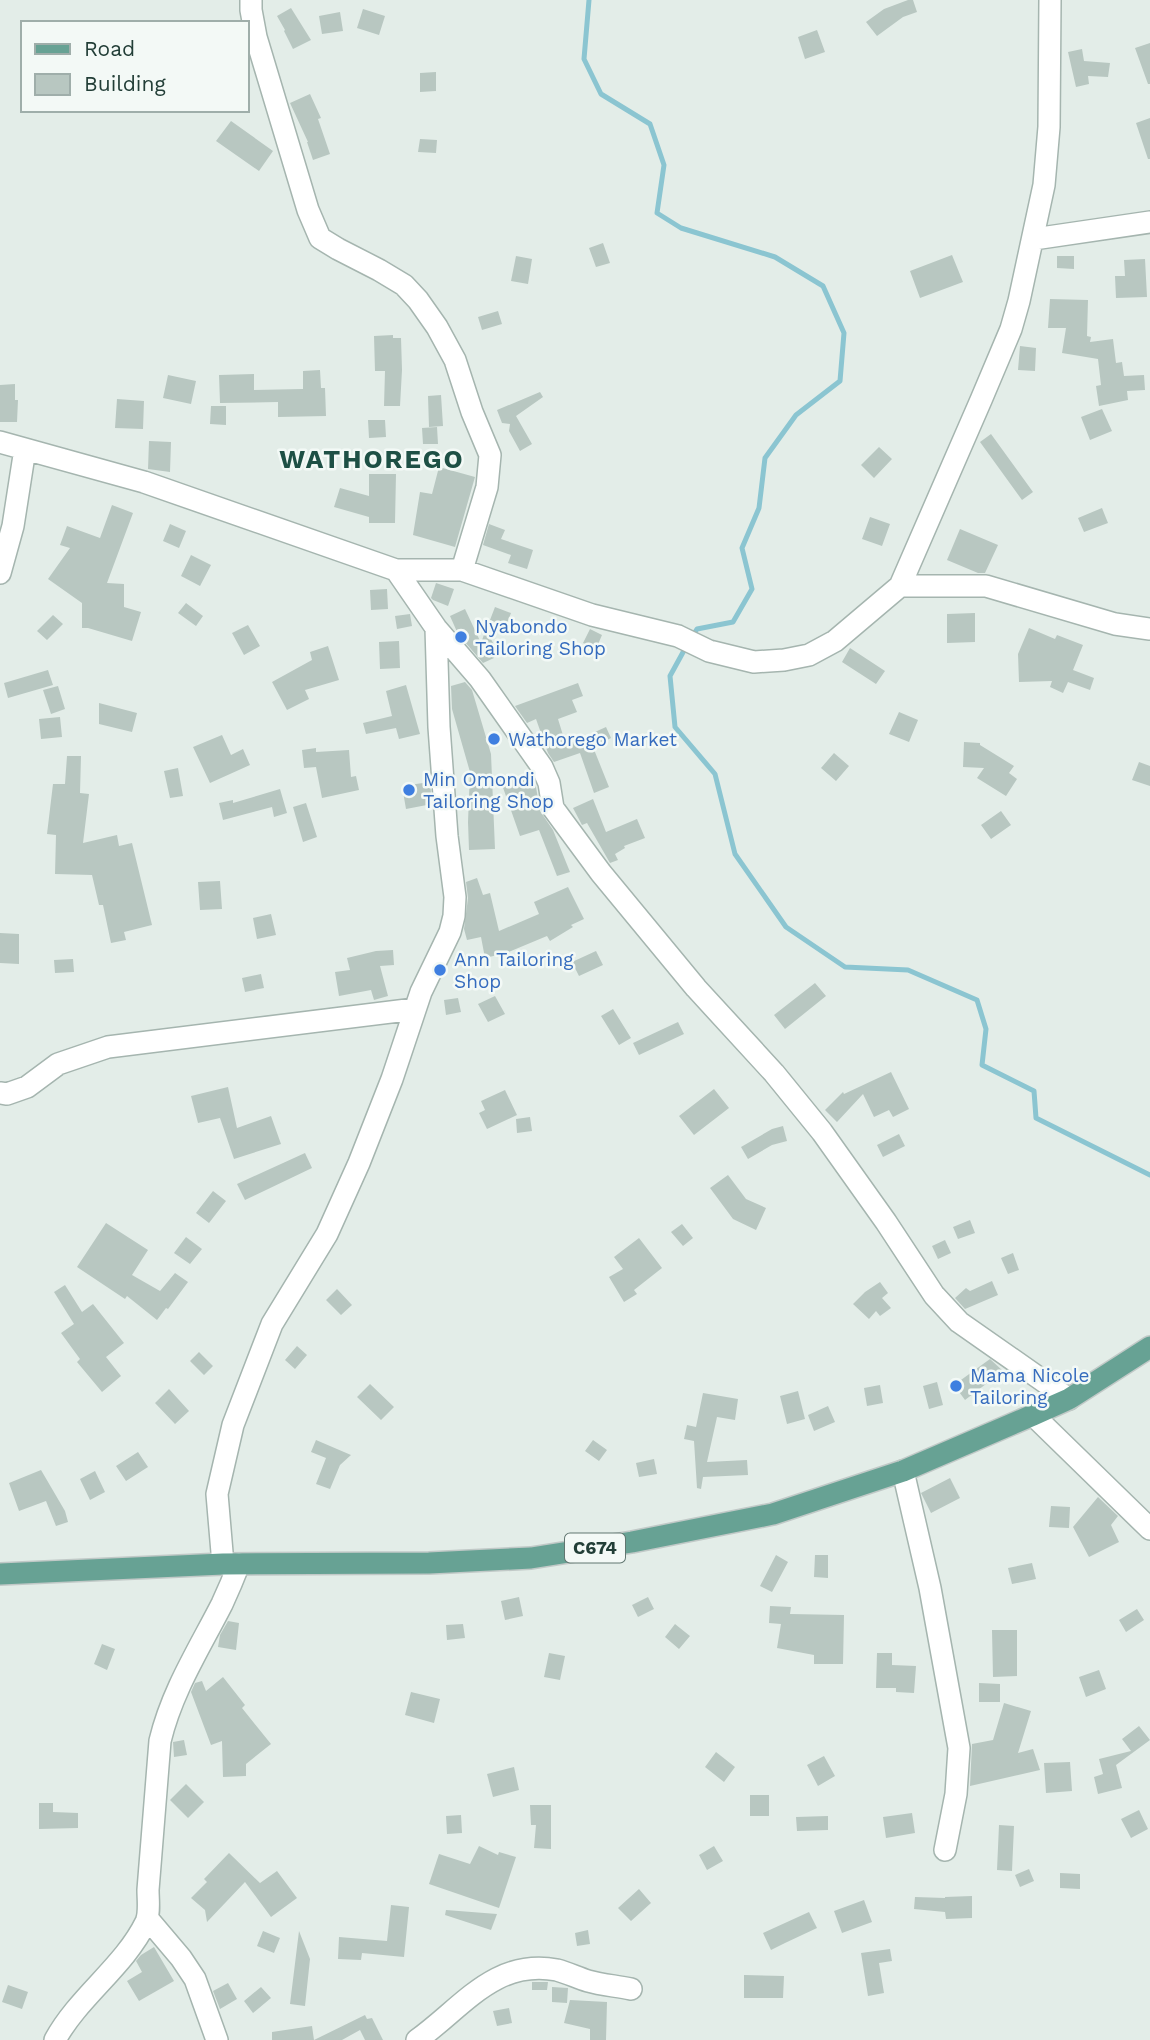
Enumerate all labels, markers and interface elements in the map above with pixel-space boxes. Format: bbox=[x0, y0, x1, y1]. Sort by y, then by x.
legend bbox=[21, 21, 248, 112]
text: Road bbox=[84, 36, 135, 61]
text: Building bbox=[84, 71, 166, 96]
district label: WATHOREGO bbox=[279, 444, 465, 474]
place label: Nyabondo Tailoring Shop bbox=[475, 615, 606, 660]
marker: Nyabondo Tailoring Shop bbox=[453, 629, 469, 645]
place label: Wathorego Market bbox=[508, 728, 677, 751]
marker: Wathorego Market bbox=[486, 731, 502, 747]
place label: Min Omondi Tailoring Shop bbox=[423, 768, 554, 813]
marker: Min Omondi Tailoring Shop bbox=[401, 782, 417, 798]
place label: Ann Tailoring Shop bbox=[454, 948, 574, 993]
marker: Ann Tailoring Shop bbox=[432, 962, 448, 978]
place label: Mama Nicole Tailoring bbox=[970, 1364, 1090, 1409]
marker: Mama Nicole Tailoring bbox=[948, 1378, 964, 1394]
road number: C674 bbox=[565, 1534, 625, 1562]

